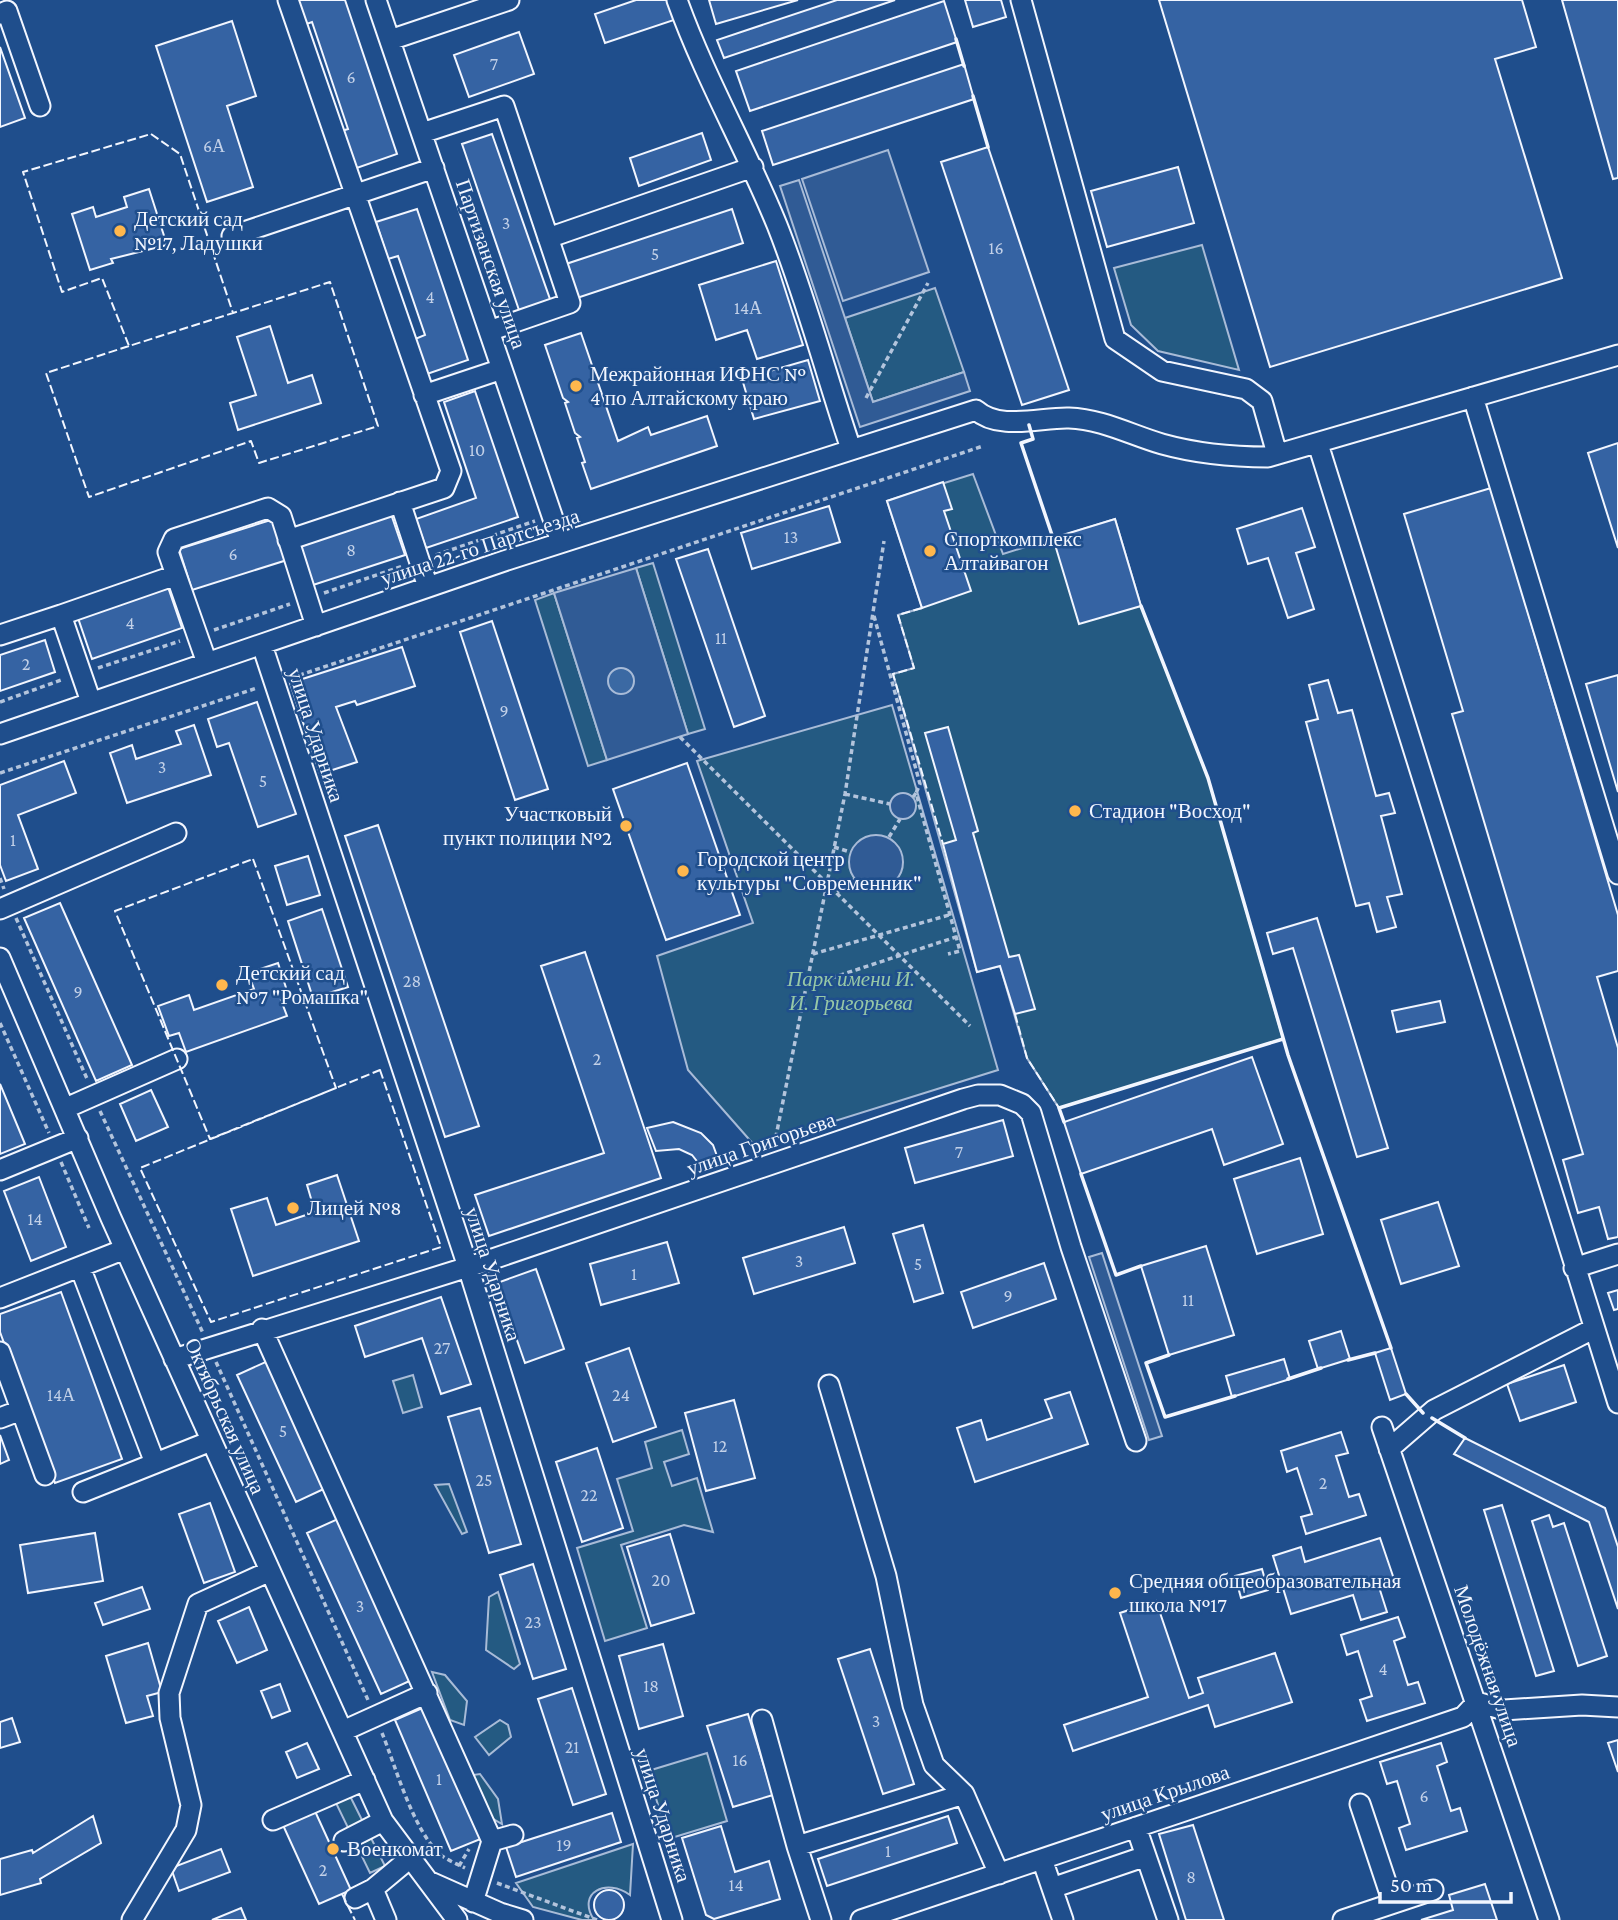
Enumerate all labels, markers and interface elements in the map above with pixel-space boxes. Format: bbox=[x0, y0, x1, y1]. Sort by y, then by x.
house number: 7 bbox=[490, 54, 498, 74]
house number: 6 bbox=[346, 67, 356, 87]
house number: 6А bbox=[203, 136, 225, 156]
street label: Партизанская улица bbox=[451, 176, 532, 353]
place label: Детский сад №17, Ладушки bbox=[134, 207, 263, 255]
house number: 3 bbox=[502, 213, 510, 233]
marker: Детский сад №17, Ладушки bbox=[112, 223, 128, 239]
house number: 16 bbox=[988, 238, 1004, 258]
house number: 5 bbox=[651, 244, 659, 264]
house number: 4 bbox=[425, 287, 435, 307]
house number: 14А bbox=[734, 298, 762, 318]
place label: Межрайонная ИФНС № 4 по Алтайскому краю bbox=[590, 362, 806, 410]
marker: Межрайонная ИФНС № 4 по Алтайскому краю bbox=[568, 378, 584, 394]
house number: 10 bbox=[469, 440, 485, 460]
street label: улица 22-го Партсъезда bbox=[378, 503, 583, 591]
house number: 13 bbox=[784, 527, 798, 547]
place label: Спорткомплекс Алтайвагон bbox=[944, 527, 1082, 575]
house number: 8 bbox=[346, 540, 356, 560]
marker: Спорткомплекс Алтайвагон bbox=[922, 543, 938, 559]
house number: 6 bbox=[228, 544, 238, 564]
house number: 4 bbox=[125, 613, 135, 633]
house number: 11 bbox=[715, 628, 727, 648]
house number: 2 bbox=[22, 654, 30, 674]
street label: улица Ударника bbox=[283, 665, 349, 806]
house number: 9 bbox=[499, 701, 509, 721]
house number: 3 bbox=[158, 757, 166, 777]
house number: 5 bbox=[259, 771, 267, 791]
place label: Стадион "Восход" bbox=[1089, 799, 1251, 823]
place label: Участковый пункт полиции №2 bbox=[443, 802, 612, 850]
marker: Стадион "Восход" bbox=[1067, 803, 1083, 819]
marker: Участковый пункт полиции №2 bbox=[618, 818, 634, 834]
house number: 1 bbox=[10, 830, 16, 850]
place label: Городской центр культуры "Современник" bbox=[697, 847, 922, 895]
marker: Городской центр культуры "Современник" bbox=[675, 863, 691, 879]
place label: Детский сад №7 "Ромашка" bbox=[236, 961, 368, 1009]
park label: Парк имени И. И. Григорьева bbox=[786, 967, 915, 1015]
house number: 28 bbox=[403, 971, 421, 991]
marker: Детский сад №7 "Ромашка" bbox=[214, 977, 230, 993]
house number: 9 bbox=[73, 982, 83, 1002]
house number: 2 bbox=[593, 1049, 601, 1069]
street label: улица Григорьева bbox=[684, 1107, 839, 1181]
house number: 7 bbox=[955, 1142, 963, 1162]
place label: Лицей №8 bbox=[307, 1196, 402, 1220]
marker: Лицей №8 bbox=[285, 1200, 301, 1216]
street label: улица Ударника bbox=[460, 1204, 526, 1345]
house number: 14 bbox=[27, 1209, 43, 1229]
house number: 3 bbox=[795, 1251, 803, 1271]
house number: 5 bbox=[914, 1254, 922, 1274]
house number: 1 bbox=[631, 1264, 637, 1284]
house number: 9 bbox=[1003, 1286, 1013, 1306]
house number: 11 bbox=[1182, 1290, 1194, 1310]
street label: Октябрьская улица bbox=[180, 1334, 270, 1498]
house number: 27 bbox=[434, 1338, 450, 1358]
house number: 14А bbox=[47, 1385, 75, 1405]
house number: 24 bbox=[612, 1385, 630, 1405]
house number: 5 bbox=[279, 1421, 287, 1441]
house number: 12 bbox=[713, 1436, 727, 1456]
house number: 25 bbox=[475, 1470, 493, 1490]
house number: 2 bbox=[1319, 1473, 1327, 1493]
house number: 22 bbox=[580, 1485, 598, 1505]
place label: Средняя общеобразовательная школа №17 bbox=[1129, 1569, 1402, 1617]
house number: 20 bbox=[652, 1570, 670, 1590]
street label: Молодёжная улица bbox=[1449, 1582, 1527, 1751]
marker: Средняя общеобразовательная школа №17 bbox=[1107, 1585, 1123, 1601]
house number: 3 bbox=[356, 1596, 364, 1616]
house number: 23 bbox=[524, 1612, 542, 1632]
house number: 4 bbox=[1378, 1659, 1388, 1679]
house number: 18 bbox=[643, 1676, 659, 1696]
house number: 3 bbox=[872, 1711, 880, 1731]
house number: 21 bbox=[565, 1737, 579, 1757]
street label: улица Ударника bbox=[630, 1745, 696, 1886]
house number: 16 bbox=[732, 1750, 748, 1770]
street label: улица Крылова bbox=[1098, 1760, 1233, 1826]
house number: 1 bbox=[436, 1769, 442, 1789]
house number: 6 bbox=[1419, 1786, 1429, 1806]
house number: 19 bbox=[556, 1835, 572, 1855]
place label: Военкомат bbox=[347, 1837, 443, 1861]
marker: Военкомат bbox=[325, 1841, 341, 1857]
house number: 1 bbox=[885, 1841, 891, 1861]
house number: 2 bbox=[319, 1860, 327, 1880]
scale bar bbox=[1380, 1860, 1511, 1904]
house number: 8 bbox=[1186, 1867, 1196, 1887]
text: 50 m bbox=[1390, 1873, 1433, 1897]
house number: 14 bbox=[728, 1875, 744, 1895]

